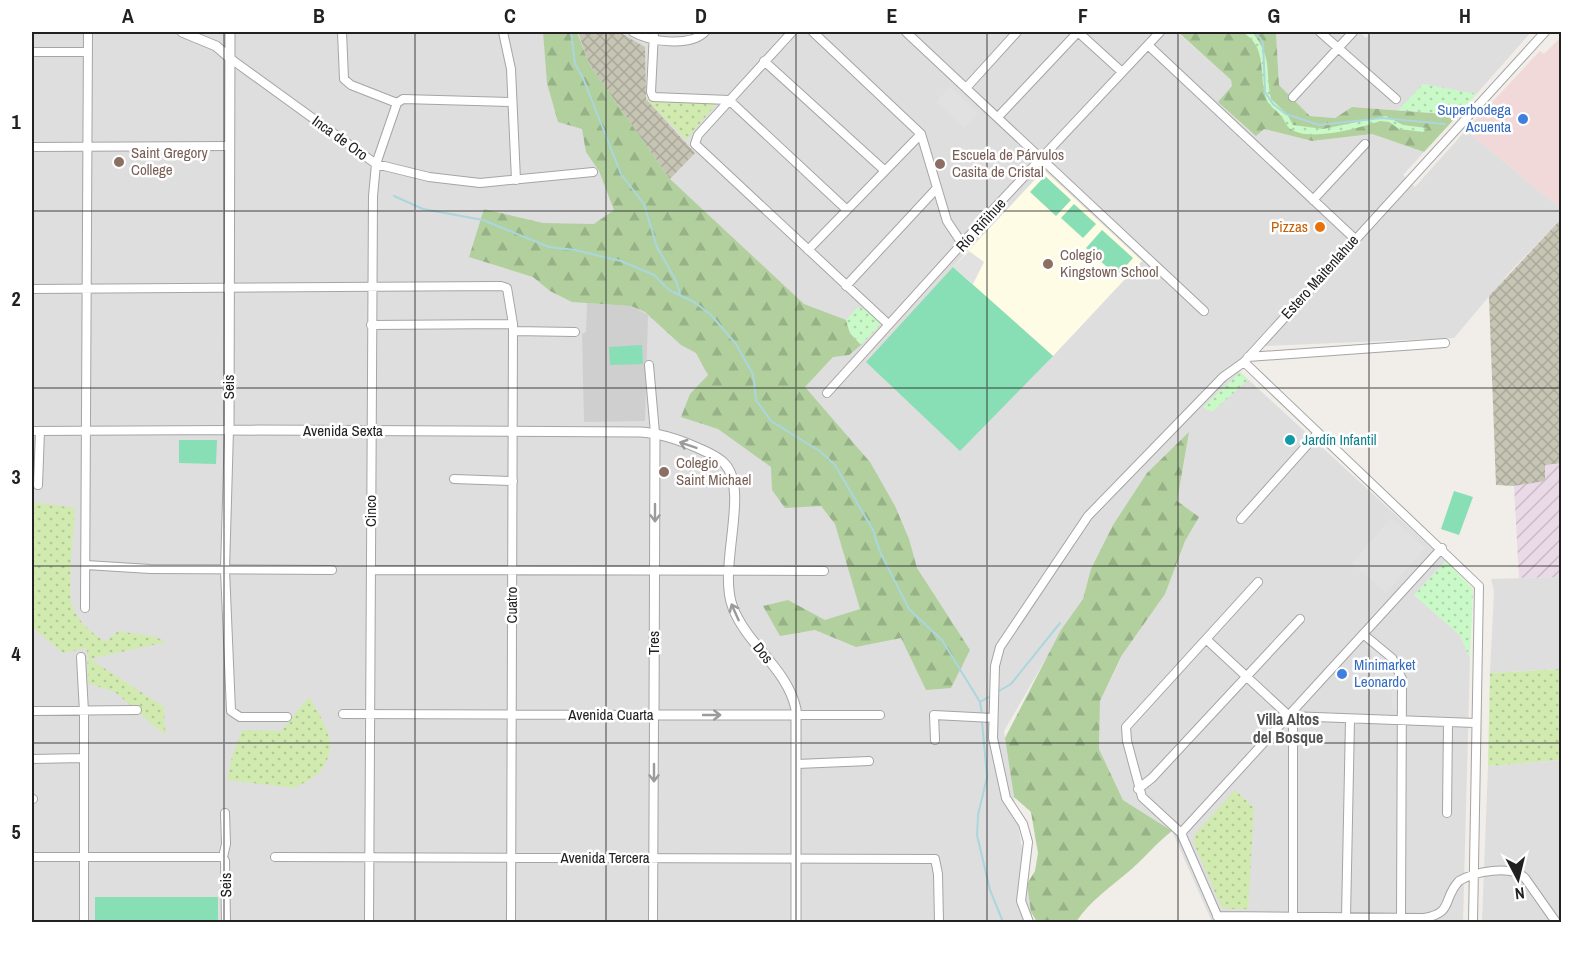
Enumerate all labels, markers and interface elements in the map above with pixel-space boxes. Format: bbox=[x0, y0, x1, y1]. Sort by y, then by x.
text: A bbox=[122, 2, 134, 29]
text: B bbox=[313, 2, 325, 29]
text: C bbox=[504, 2, 516, 29]
text: D bbox=[695, 2, 707, 29]
text: E bbox=[887, 2, 898, 29]
text: F bbox=[1078, 2, 1088, 29]
text: G bbox=[1268, 2, 1280, 29]
text: H bbox=[1459, 2, 1471, 29]
place label: Superbodega Acuenta bbox=[1437, 99, 1511, 137]
text: 1 bbox=[11, 108, 21, 135]
street label: Inca de Oro bbox=[308, 110, 373, 165]
marker: Superbodega Acuenta bbox=[1516, 112, 1530, 126]
place label: Saint Gregory College bbox=[131, 142, 208, 180]
place label: Escuela de Párvulos Casita de Cristal bbox=[952, 144, 1064, 182]
marker: Saint Gregory College bbox=[112, 155, 126, 169]
marker: Escuela de Párvulos Casita de Cristal bbox=[933, 157, 947, 171]
street label: Río Riñihue bbox=[951, 193, 1010, 256]
place label: Pizzas bbox=[1271, 216, 1308, 237]
marker: Pizzas bbox=[1313, 220, 1327, 234]
street label: Estero Maitenlahue bbox=[1276, 230, 1363, 323]
place label: Colegio Kingstown School bbox=[1060, 244, 1158, 282]
marker: Colegio Kingstown School bbox=[1041, 257, 1055, 271]
text: 2 bbox=[11, 285, 21, 312]
street label: Seis bbox=[218, 375, 239, 399]
street label: Avenida Sexta bbox=[302, 420, 383, 441]
place label: Jardín Infantil bbox=[1302, 429, 1377, 450]
marker: Jardín Infantil bbox=[1283, 433, 1297, 447]
one-way arrow bbox=[679, 438, 698, 449]
place label: Colegio Saint Michael bbox=[676, 452, 751, 490]
text: 3 bbox=[11, 463, 21, 490]
marker: Colegio Saint Michael bbox=[657, 465, 671, 479]
street label: Cinco bbox=[360, 495, 381, 527]
one-way arrow bbox=[649, 502, 661, 522]
street label: Cuatro bbox=[501, 586, 522, 623]
one-way arrow bbox=[729, 604, 741, 622]
street label: Tres bbox=[643, 631, 664, 655]
street label: Dos bbox=[748, 638, 778, 668]
text: 4 bbox=[11, 640, 21, 667]
place label: Minimarket Leonardo bbox=[1354, 654, 1416, 692]
marker: Minimarket Leonardo bbox=[1335, 667, 1349, 681]
street label: Avenida Cuarta bbox=[567, 704, 654, 725]
district label: Villa Altos del Bosque bbox=[1253, 708, 1323, 748]
one-way arrow bbox=[702, 709, 722, 721]
one-way arrow bbox=[648, 763, 660, 783]
text: 5 bbox=[11, 818, 21, 845]
street label: Avenida Tercera bbox=[559, 847, 650, 868]
north arrow bbox=[1488, 849, 1548, 909]
street label: Seis bbox=[215, 873, 236, 898]
text: N bbox=[1514, 882, 1526, 905]

